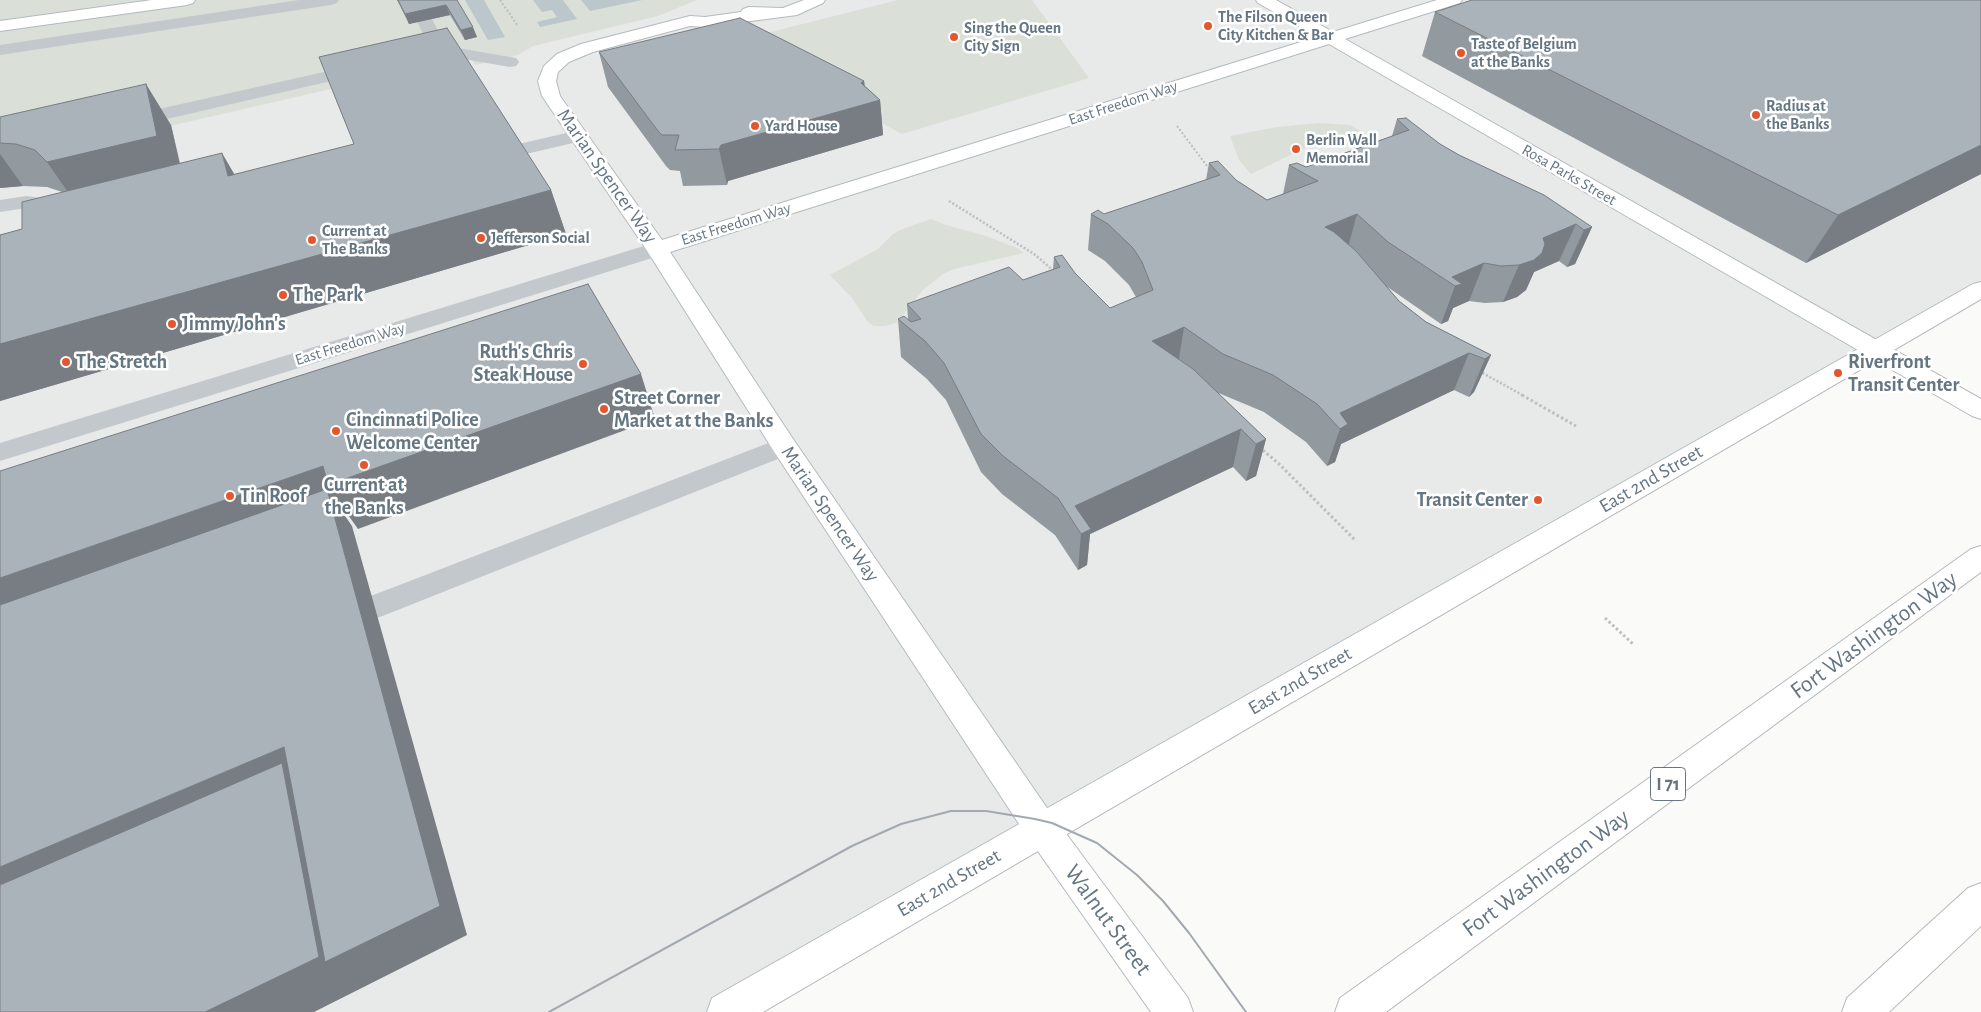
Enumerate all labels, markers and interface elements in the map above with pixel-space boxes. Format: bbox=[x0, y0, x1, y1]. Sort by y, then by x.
place label: The Filson Queen City Kitchen & Bar bbox=[1218, 7, 1334, 45]
place label: Sing the Queen City Sign bbox=[964, 18, 1061, 56]
marker: The Filson Queen City Kitchen & Bar bbox=[1202, 20, 1214, 32]
marker: Sing the Queen City Sign bbox=[948, 31, 960, 43]
place label: Taste of Belgium at the Banks bbox=[1471, 34, 1577, 72]
marker: Taste of Belgium at the Banks bbox=[1455, 47, 1467, 59]
street label: East Freedom Way bbox=[1066, 76, 1180, 130]
place label: Radius at the Banks bbox=[1766, 96, 1829, 134]
street label: Marian Spencer Way bbox=[552, 104, 662, 248]
marker: Radius at the Banks bbox=[1750, 109, 1762, 121]
place label: Yard House bbox=[765, 116, 838, 136]
marker: Yard House bbox=[749, 120, 761, 132]
place label: Berlin Wall Memorial bbox=[1306, 130, 1377, 168]
street label: Rosa Parks Street bbox=[1518, 140, 1620, 210]
marker: Berlin Wall Memorial bbox=[1290, 143, 1302, 155]
street label: East Freedom Way bbox=[679, 198, 793, 250]
place label: Current at The Banks bbox=[322, 221, 388, 259]
place label: Jefferson Social bbox=[491, 228, 590, 248]
marker: Jefferson Social bbox=[475, 232, 487, 244]
marker: Current at The Banks bbox=[306, 234, 318, 246]
place label: The Park bbox=[293, 283, 363, 307]
marker: The Park bbox=[277, 289, 289, 301]
place label: Jimmy John's bbox=[182, 312, 286, 336]
marker: Jimmy John's bbox=[166, 318, 178, 330]
street label: East Freedom Way bbox=[293, 318, 407, 370]
place label: Ruth's Chris Steak House bbox=[473, 340, 573, 387]
place label: The Stretch bbox=[76, 350, 167, 374]
place label: Riverfront Transit Center bbox=[1848, 350, 1959, 397]
marker: The Stretch bbox=[60, 356, 72, 368]
marker: Ruth's Chris Steak House bbox=[577, 358, 589, 370]
marker: Riverfront Transit Center bbox=[1832, 367, 1844, 379]
place label: Street Corner Market at the Banks bbox=[614, 386, 773, 433]
marker: Street Corner Market at the Banks bbox=[598, 403, 610, 415]
place label: Cincinnati Police Welcome Center bbox=[346, 408, 479, 455]
marker: Cincinnati Police Welcome Center bbox=[330, 425, 342, 437]
street label: East 2nd Street bbox=[1595, 440, 1707, 518]
street label: Marian Spencer Way bbox=[776, 441, 884, 587]
marker: Current at the Banks bbox=[358, 459, 370, 471]
place label: Current at the Banks bbox=[324, 473, 404, 520]
place label: Tin Roof bbox=[240, 484, 306, 508]
place label: Transit Center bbox=[1417, 488, 1528, 512]
marker: Tin Roof bbox=[224, 490, 236, 502]
marker: Transit Center bbox=[1532, 494, 1544, 506]
street label: Fort Washington Way bbox=[1785, 565, 1963, 705]
street label: East 2nd Street bbox=[1244, 642, 1356, 720]
road number: I 71 bbox=[1650, 768, 1686, 801]
street label: Fort Washington Way bbox=[1457, 803, 1635, 943]
street label: East 2nd Street bbox=[893, 844, 1005, 922]
street label: Walnut Street bbox=[1058, 859, 1158, 981]

